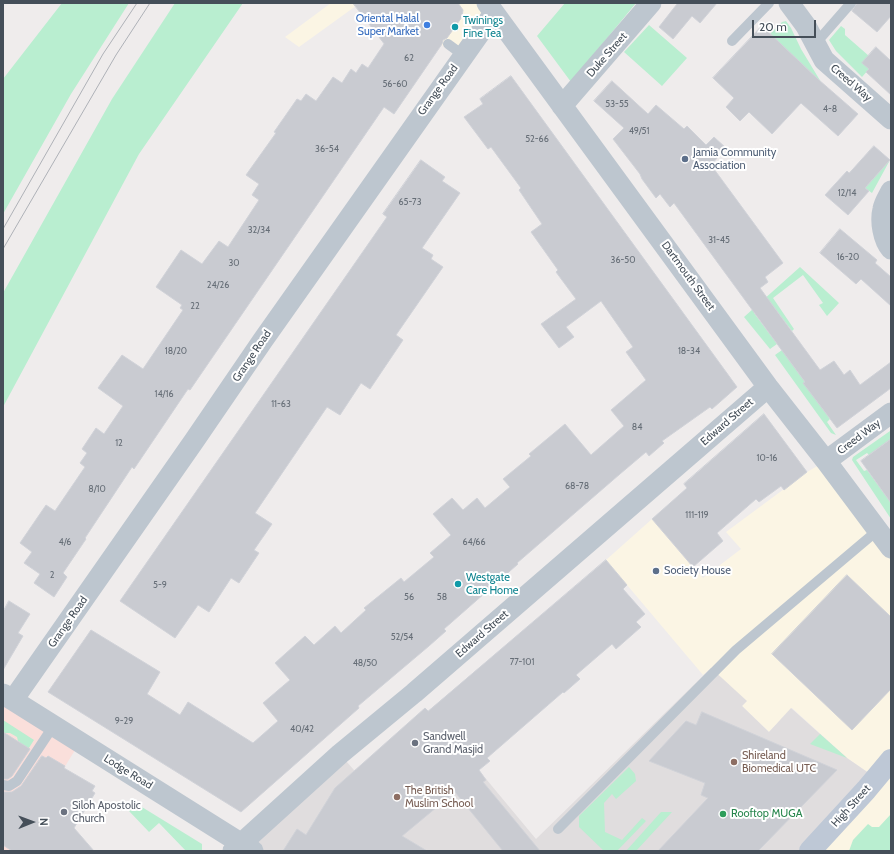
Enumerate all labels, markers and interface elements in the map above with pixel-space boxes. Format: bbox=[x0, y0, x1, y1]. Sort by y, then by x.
place label: Oriental Halal Super Market bbox=[356, 12, 419, 38]
scale bar bbox=[754, 12, 818, 38]
place label: Twinings Fine Tea bbox=[463, 14, 503, 40]
text: 20 m bbox=[759, 19, 787, 34]
marker: Oriental Halal Super Market bbox=[422, 20, 432, 30]
marker: Twinings Fine Tea bbox=[450, 22, 460, 32]
street label: Duke Street bbox=[584, 30, 630, 80]
house number: 62 bbox=[404, 53, 414, 63]
street label: Creed Way bbox=[828, 61, 874, 105]
street label: Grange Road bbox=[415, 62, 461, 118]
house number: 56-60 bbox=[382, 79, 408, 89]
house number: 53-55 bbox=[605, 99, 629, 109]
house number: 4-8 bbox=[823, 104, 837, 114]
house number: 49/51 bbox=[629, 126, 649, 136]
house number: 52-66 bbox=[525, 134, 549, 144]
house number: 36-54 bbox=[315, 144, 339, 154]
place label: Jamia Community Association bbox=[693, 146, 776, 172]
marker: Jamia Community Association bbox=[680, 154, 690, 164]
house number: 12/14 bbox=[838, 188, 856, 198]
house number: 65-73 bbox=[398, 197, 422, 207]
house number: 32/34 bbox=[248, 225, 270, 235]
house number: 31-45 bbox=[708, 235, 730, 245]
street label: Dartmouth Street bbox=[658, 239, 718, 313]
house number: 16-20 bbox=[837, 252, 859, 262]
house number: 36-50 bbox=[611, 255, 635, 265]
house number: 30 bbox=[228, 258, 240, 268]
house number: 24/26 bbox=[207, 280, 229, 290]
house number: 22 bbox=[190, 301, 200, 311]
street label: Grange Road bbox=[230, 328, 274, 384]
house number: 18/20 bbox=[165, 346, 187, 356]
house number: 18-34 bbox=[678, 346, 700, 356]
house number: 14/16 bbox=[154, 389, 174, 399]
street label: Edward Street bbox=[698, 396, 756, 448]
house number: 11-63 bbox=[271, 399, 291, 409]
street label: Creed Way bbox=[835, 417, 883, 457]
house number: 84 bbox=[632, 422, 642, 432]
house number: 12 bbox=[115, 438, 123, 448]
house number: 10-16 bbox=[757, 453, 777, 463]
house number: 68-78 bbox=[565, 481, 589, 491]
house number: 8/10 bbox=[88, 484, 106, 494]
house number: 111-119 bbox=[685, 510, 709, 520]
house number: 4/6 bbox=[59, 537, 71, 547]
house number: 64/66 bbox=[462, 537, 486, 547]
place label: Society House bbox=[664, 564, 731, 578]
marker: Society House bbox=[651, 566, 661, 576]
house number: 2 bbox=[50, 570, 54, 580]
place label: Westgate Care Home bbox=[466, 571, 518, 597]
marker: Westgate Care Home bbox=[453, 579, 463, 589]
house number: 5-9 bbox=[153, 580, 167, 590]
house number: 56 bbox=[404, 592, 414, 602]
house number: 58 bbox=[437, 592, 447, 602]
street label: Grange Road bbox=[46, 594, 90, 650]
street label: Edward Street bbox=[453, 608, 511, 660]
house number: 52/54 bbox=[391, 632, 413, 642]
house number: 77-101 bbox=[510, 657, 534, 667]
house number: 48/50 bbox=[353, 658, 377, 668]
house number: 9-29 bbox=[115, 716, 133, 726]
house number: 40/42 bbox=[290, 724, 314, 734]
place label: Sandwell Grand Masjid bbox=[423, 730, 483, 756]
marker: Sandwell Grand Masjid bbox=[410, 738, 420, 748]
place label: Shireland Biomedical UTC bbox=[742, 749, 816, 775]
street label: Lodge Road bbox=[101, 752, 155, 792]
marker: Shireland Biomedical UTC bbox=[729, 757, 739, 767]
street label: High Street bbox=[829, 782, 873, 830]
place label: The British Muslim School bbox=[405, 784, 473, 810]
marker: The British Muslim School bbox=[392, 792, 402, 802]
place label: Siloh Apostolic Church bbox=[72, 799, 141, 825]
north arrow bbox=[12, 802, 52, 842]
marker: Siloh Apostolic Church bbox=[59, 807, 69, 817]
place label: Rooftop MUGA bbox=[731, 807, 802, 821]
marker: Rooftop MUGA bbox=[718, 809, 728, 819]
text: N bbox=[37, 818, 51, 826]

